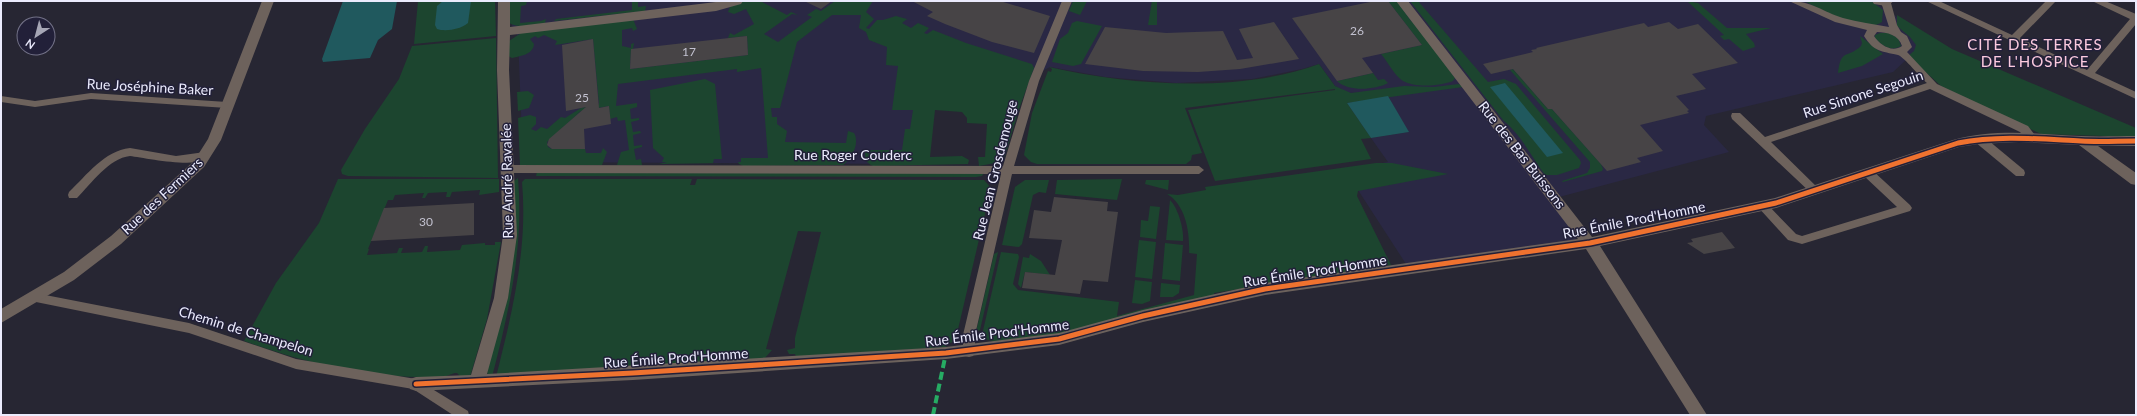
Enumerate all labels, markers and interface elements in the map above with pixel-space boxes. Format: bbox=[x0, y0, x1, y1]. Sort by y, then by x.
north arrow bbox=[16, 16, 56, 56]
house number: 26 bbox=[1350, 23, 1364, 38]
district label: CITÉ DES TERRES DE L'HOSPICE bbox=[1967, 35, 2103, 70]
text: N bbox=[23, 37, 37, 52]
house number: 17 bbox=[682, 44, 696, 59]
street label: Rue Simone Segouin bbox=[1801, 66, 1925, 121]
street label: Rue Joséphine Baker bbox=[86, 75, 214, 98]
house number: 25 bbox=[575, 90, 589, 105]
street label: Rue Jean Grosdemouge bbox=[969, 98, 1020, 242]
street label: Rue des Bas Buissons bbox=[1475, 98, 1570, 212]
street label: Rue André Ravalée bbox=[497, 123, 516, 239]
street label: Rue Roger Couderc bbox=[794, 146, 912, 163]
street label: Rue des Fermiers bbox=[117, 154, 206, 238]
street label: Rue Émile Prod'Homme bbox=[1561, 197, 1707, 242]
house number: 30 bbox=[419, 214, 433, 229]
street label: Rue Émile Prod'Homme bbox=[1242, 251, 1388, 290]
street label: Chemin de Champelon bbox=[177, 302, 315, 359]
street label: Rue Émile Prod'Homme bbox=[924, 315, 1070, 350]
street label: Rue Émile Prod'Homme bbox=[603, 344, 749, 371]

